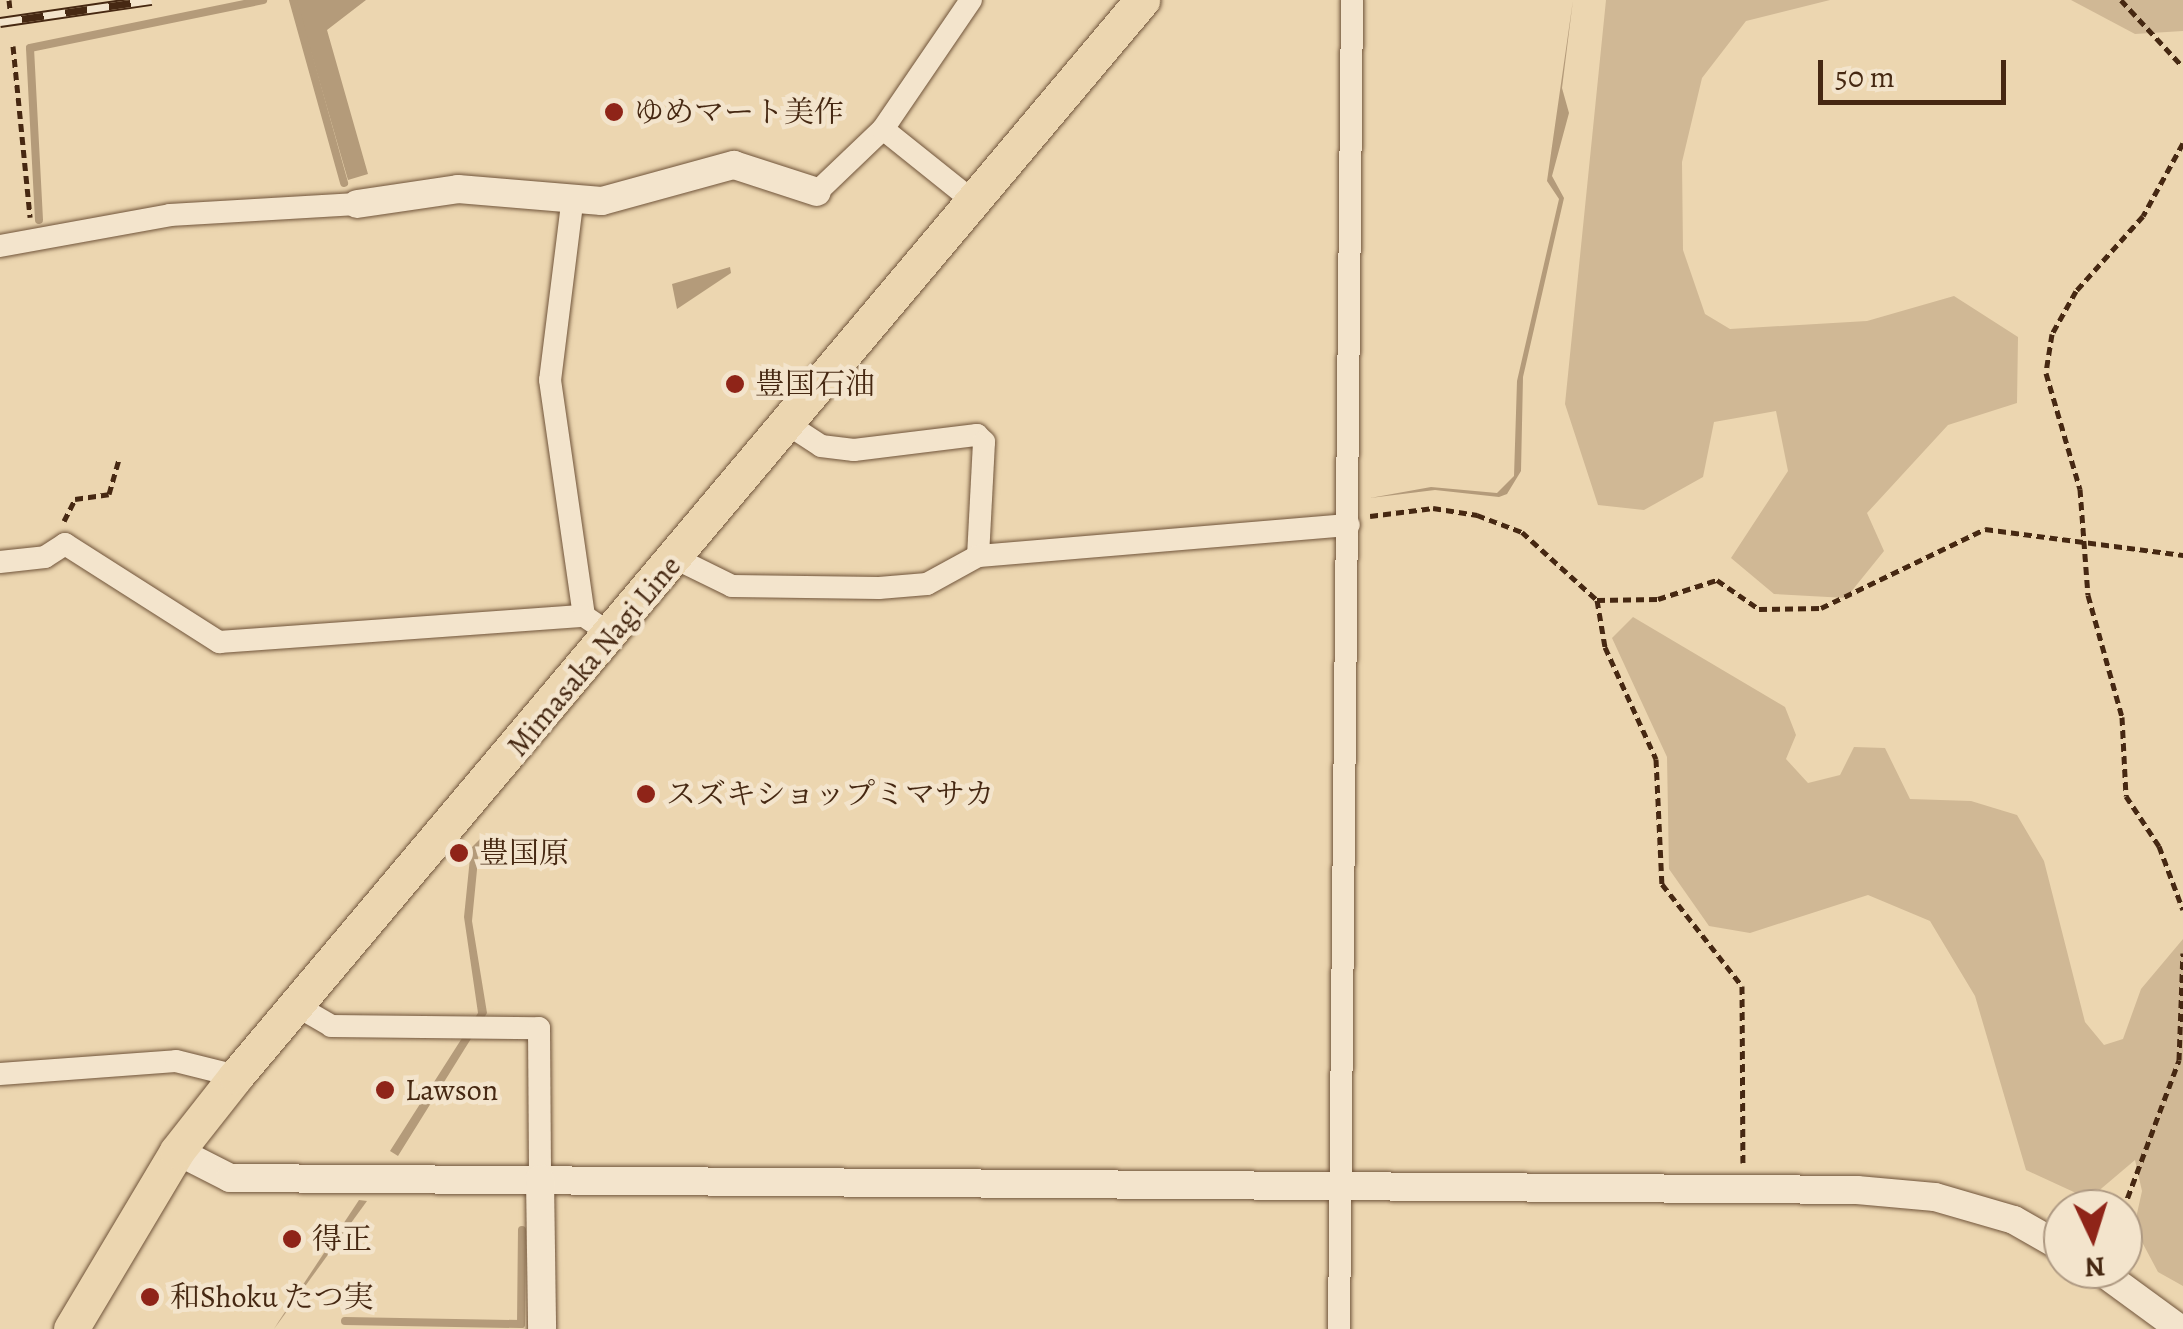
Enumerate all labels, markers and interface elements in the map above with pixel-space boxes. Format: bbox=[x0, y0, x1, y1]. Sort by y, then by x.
scale bar bbox=[1823, 40, 2010, 102]
text: 50 m bbox=[1835, 57, 1895, 97]
place label: ゆめマート美作 bbox=[634, 94, 844, 130]
marker: ゆめマート美作 bbox=[603, 101, 625, 123]
place label: 豊国石油 bbox=[755, 366, 875, 402]
marker: 豊国石油 bbox=[724, 373, 746, 395]
street label: Mimasaka Nagi Line bbox=[500, 548, 688, 764]
place label: スズキショップミマサカ bbox=[666, 776, 996, 812]
marker: スズキショップミマサカ bbox=[635, 783, 657, 805]
place label: 豊国原 bbox=[479, 835, 569, 871]
marker: 豊国原 bbox=[448, 842, 470, 864]
place label: Lawson bbox=[405, 1072, 498, 1108]
marker: Lawson bbox=[374, 1079, 396, 1101]
north arrow bbox=[2043, 1189, 2143, 1289]
place label: 得正 bbox=[312, 1221, 372, 1257]
marker: 得正 bbox=[281, 1228, 303, 1250]
text: N bbox=[2083, 1247, 2106, 1287]
place label: 和Shoku たつ実 bbox=[170, 1279, 374, 1315]
marker: 和Shoku たつ実 bbox=[139, 1286, 161, 1308]

